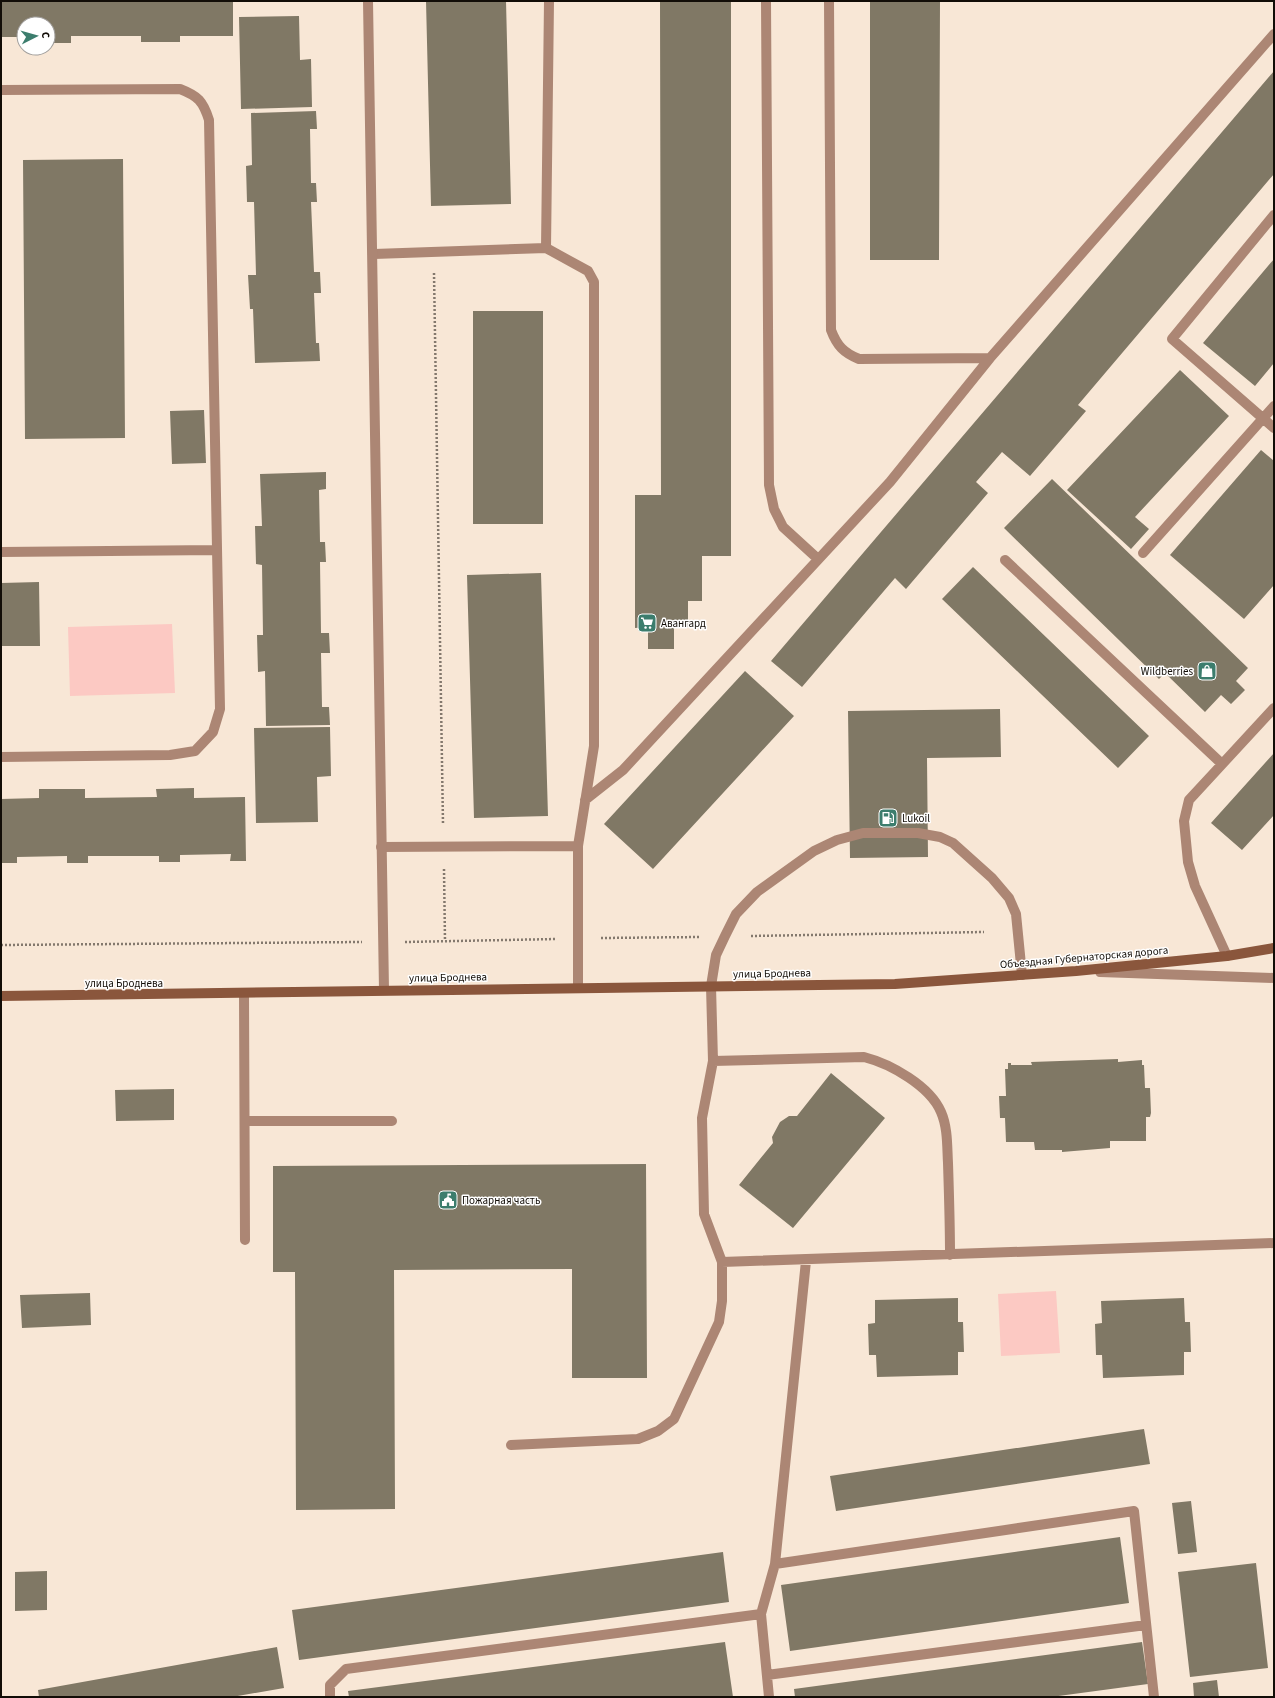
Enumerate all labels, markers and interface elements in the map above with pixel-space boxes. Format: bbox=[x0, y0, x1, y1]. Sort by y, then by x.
north arrow bbox=[16, 16, 56, 56]
text: С bbox=[38, 31, 53, 40]
supermarket icon: Авангард bbox=[636, 612, 658, 634]
place label: Авангард bbox=[661, 616, 706, 631]
shop icon: Wildberries bbox=[1196, 660, 1218, 682]
place label: Wildberries bbox=[1141, 664, 1193, 679]
fuel station icon: Lukoil bbox=[877, 807, 899, 829]
place label: Lukoil bbox=[902, 811, 930, 826]
street label: Объездная Губернаторская дорога bbox=[999, 943, 1169, 972]
street label: улица Броднева bbox=[733, 965, 811, 982]
street label: улица Броднева bbox=[409, 969, 487, 986]
street label: улица Броднева bbox=[85, 976, 163, 991]
public building icon: Пожарная часть bbox=[437, 1189, 459, 1211]
place label: Пожарная часть bbox=[462, 1193, 540, 1208]

